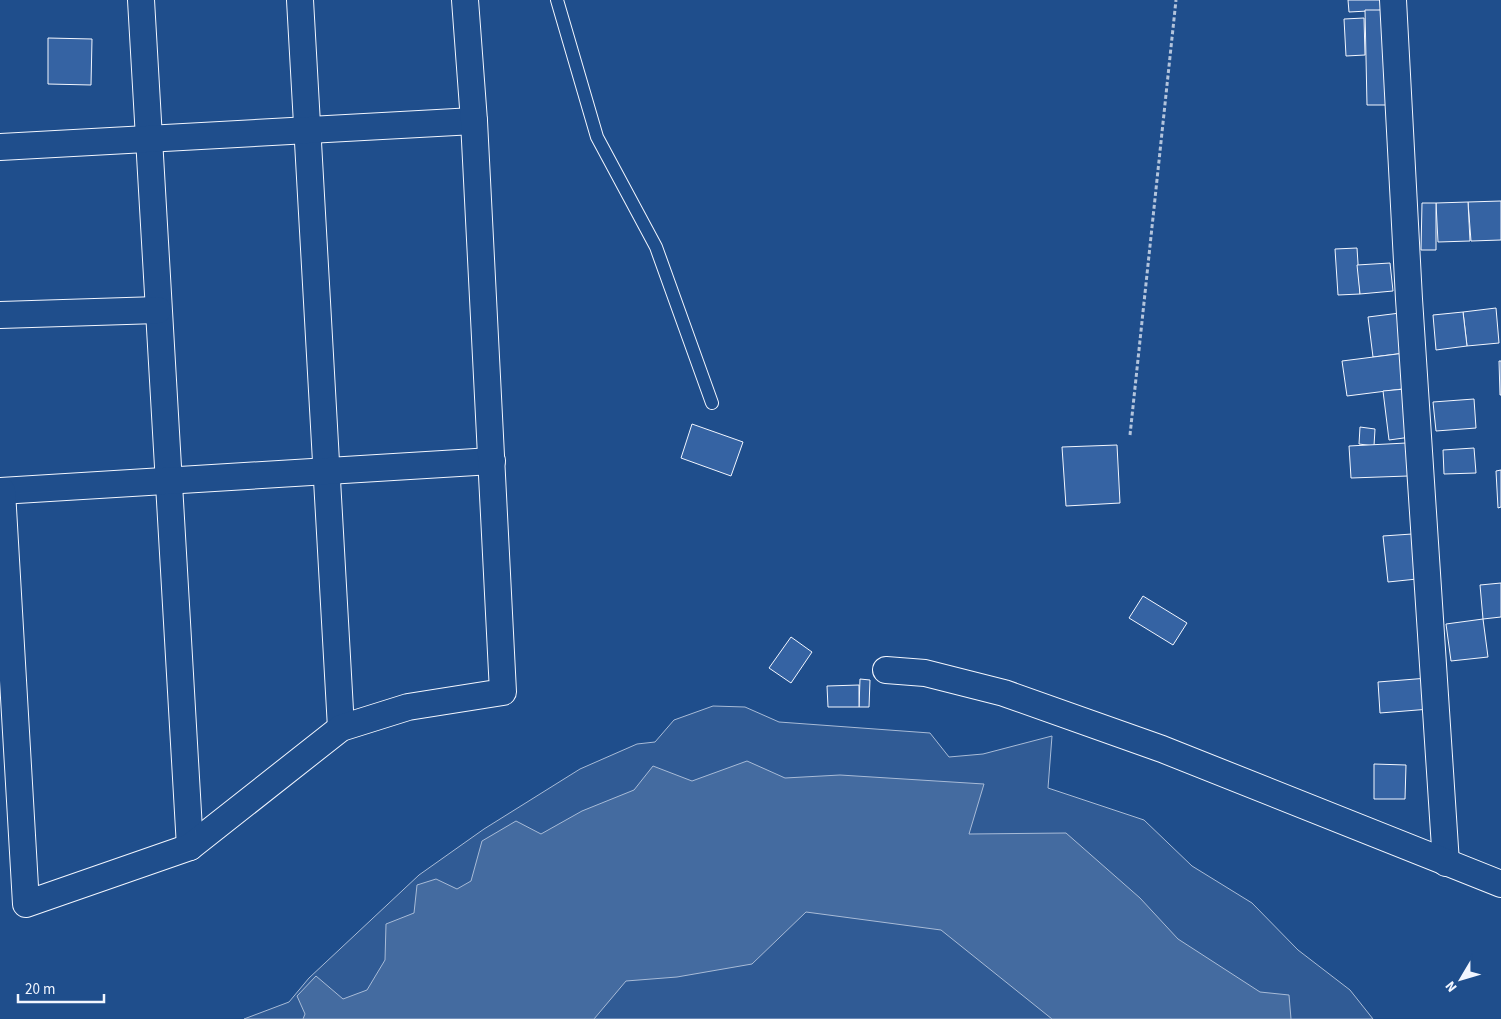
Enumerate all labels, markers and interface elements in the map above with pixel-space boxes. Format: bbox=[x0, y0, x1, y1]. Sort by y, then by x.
north arrow bbox=[1436, 954, 1486, 1004]
scale bar bbox=[18, 972, 104, 1004]
text: N bbox=[1441, 977, 1462, 996]
text: 20 m bbox=[25, 979, 55, 1000]

